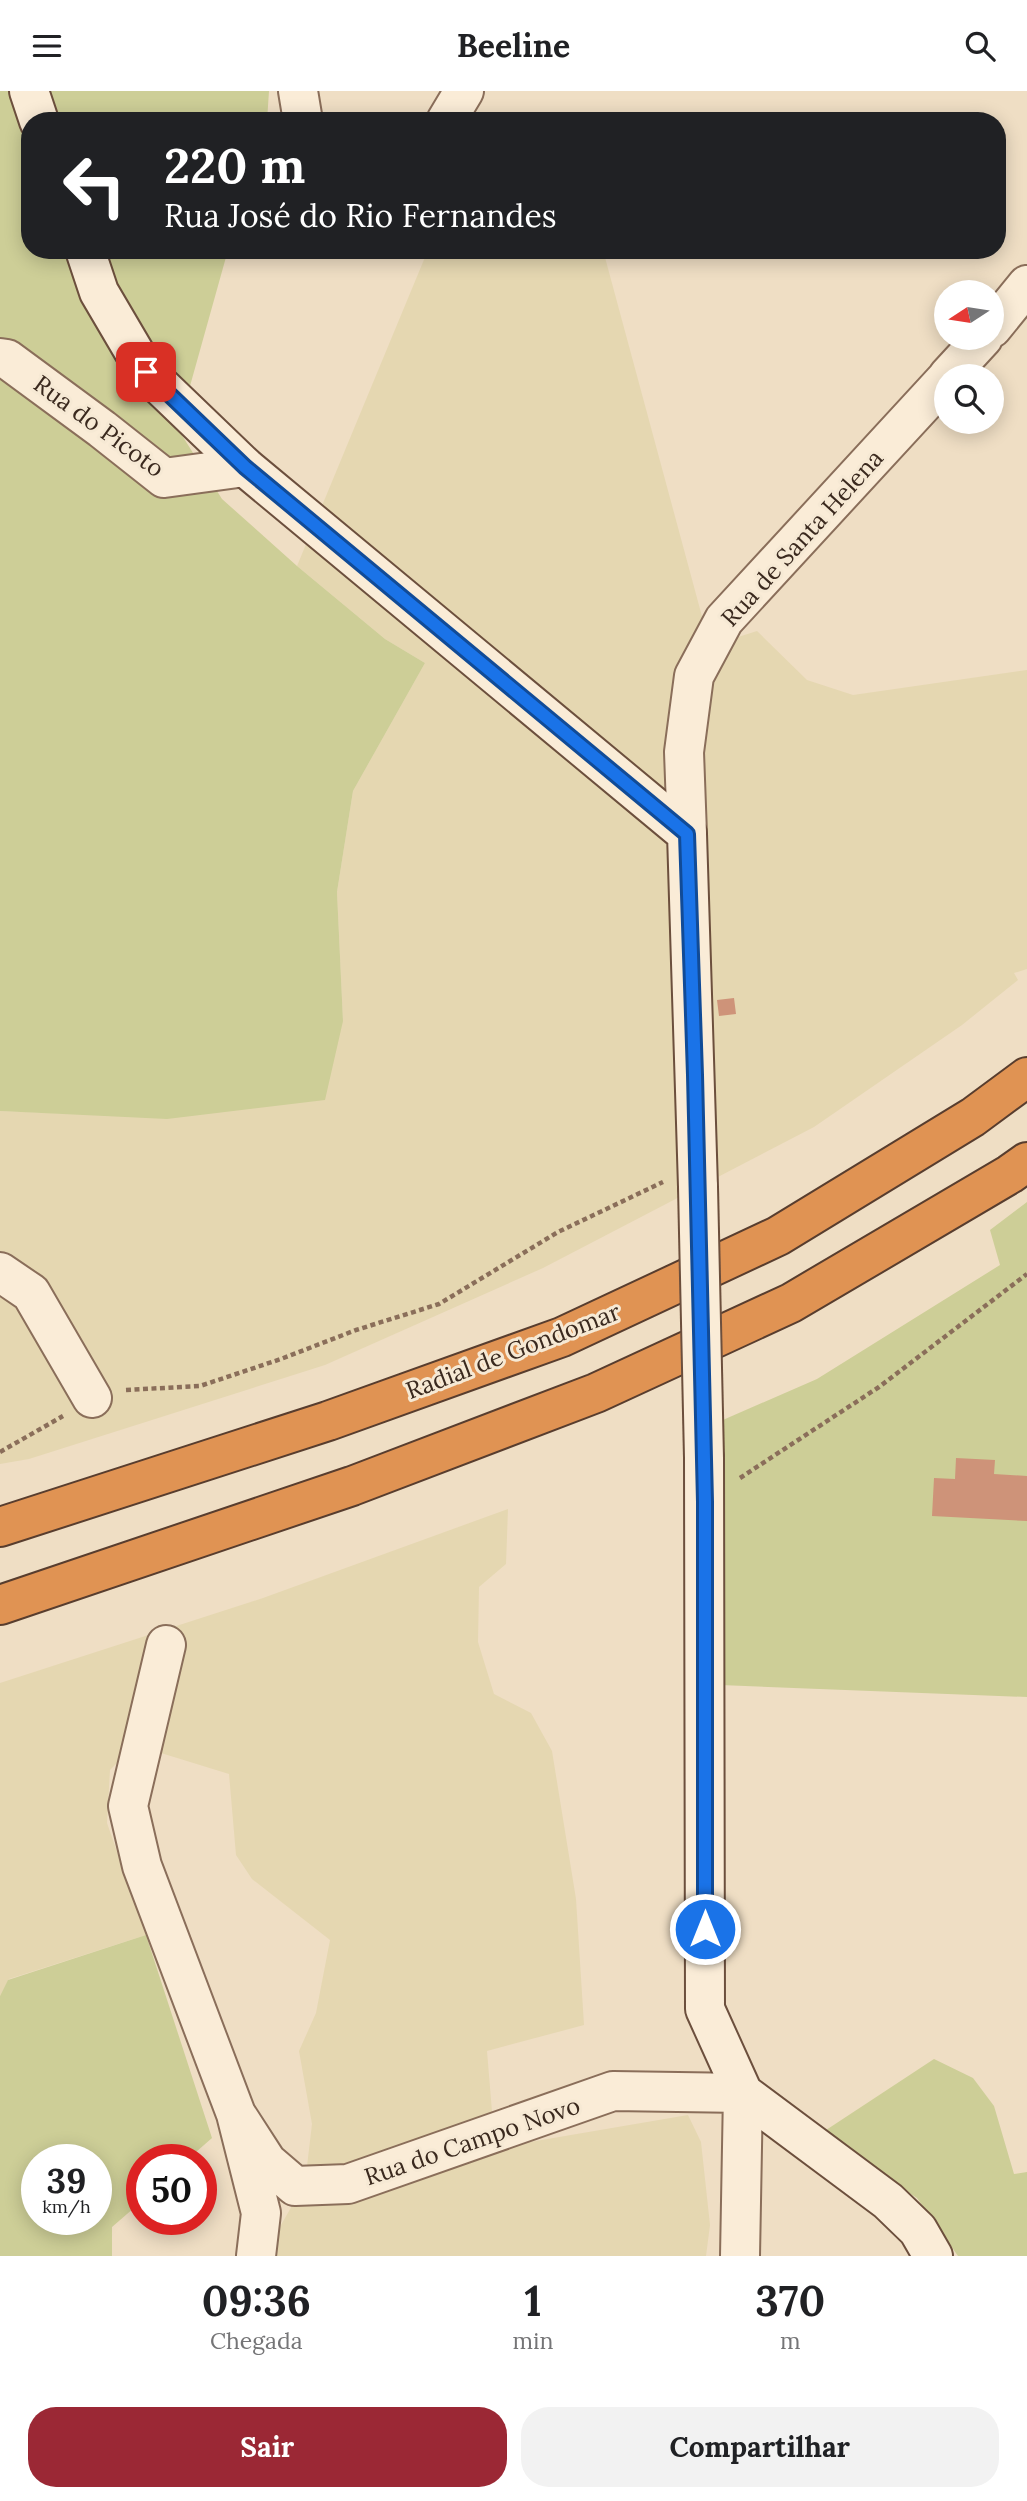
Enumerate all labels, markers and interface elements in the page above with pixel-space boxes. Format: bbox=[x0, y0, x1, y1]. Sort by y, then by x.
text: Beeline bbox=[457, 25, 570, 66]
icon: menu bbox=[28, 27, 66, 65]
icon: search bbox=[961, 27, 999, 65]
text: 220 m bbox=[164, 134, 305, 196]
icon: left bbox=[49, 140, 140, 231]
text: Rua José do Rio Fernandes bbox=[164, 195, 557, 236]
north arrow bbox=[934, 280, 1004, 350]
map controls bbox=[934, 280, 1004, 434]
pin bbox=[116, 342, 176, 402]
icon: arrive bbox=[127, 353, 165, 391]
button: search bbox=[934, 364, 1004, 434]
street label: Rua do Picoto bbox=[28, 368, 170, 484]
street label: Rua de Santa Helena bbox=[714, 443, 890, 633]
street label: Radial de Gondomar bbox=[402, 1296, 625, 1406]
position arrow bbox=[668, 1892, 742, 1966]
street label: Rua do Campo Novo bbox=[360, 2090, 584, 2192]
speed limit sign: 50 bbox=[126, 2144, 217, 2235]
text: 39 bbox=[47, 2158, 86, 2203]
text: km/h bbox=[42, 2195, 91, 2218]
text: 09:36 bbox=[202, 2274, 311, 2328]
text: 1 bbox=[525, 2274, 542, 2328]
text: 370 bbox=[755, 2274, 825, 2328]
text: Chegada bbox=[210, 2326, 303, 2355]
text: min bbox=[513, 2326, 554, 2355]
text: m bbox=[780, 2326, 801, 2355]
button: Sair bbox=[28, 2407, 507, 2487]
button: Compartilhar bbox=[521, 2407, 999, 2487]

